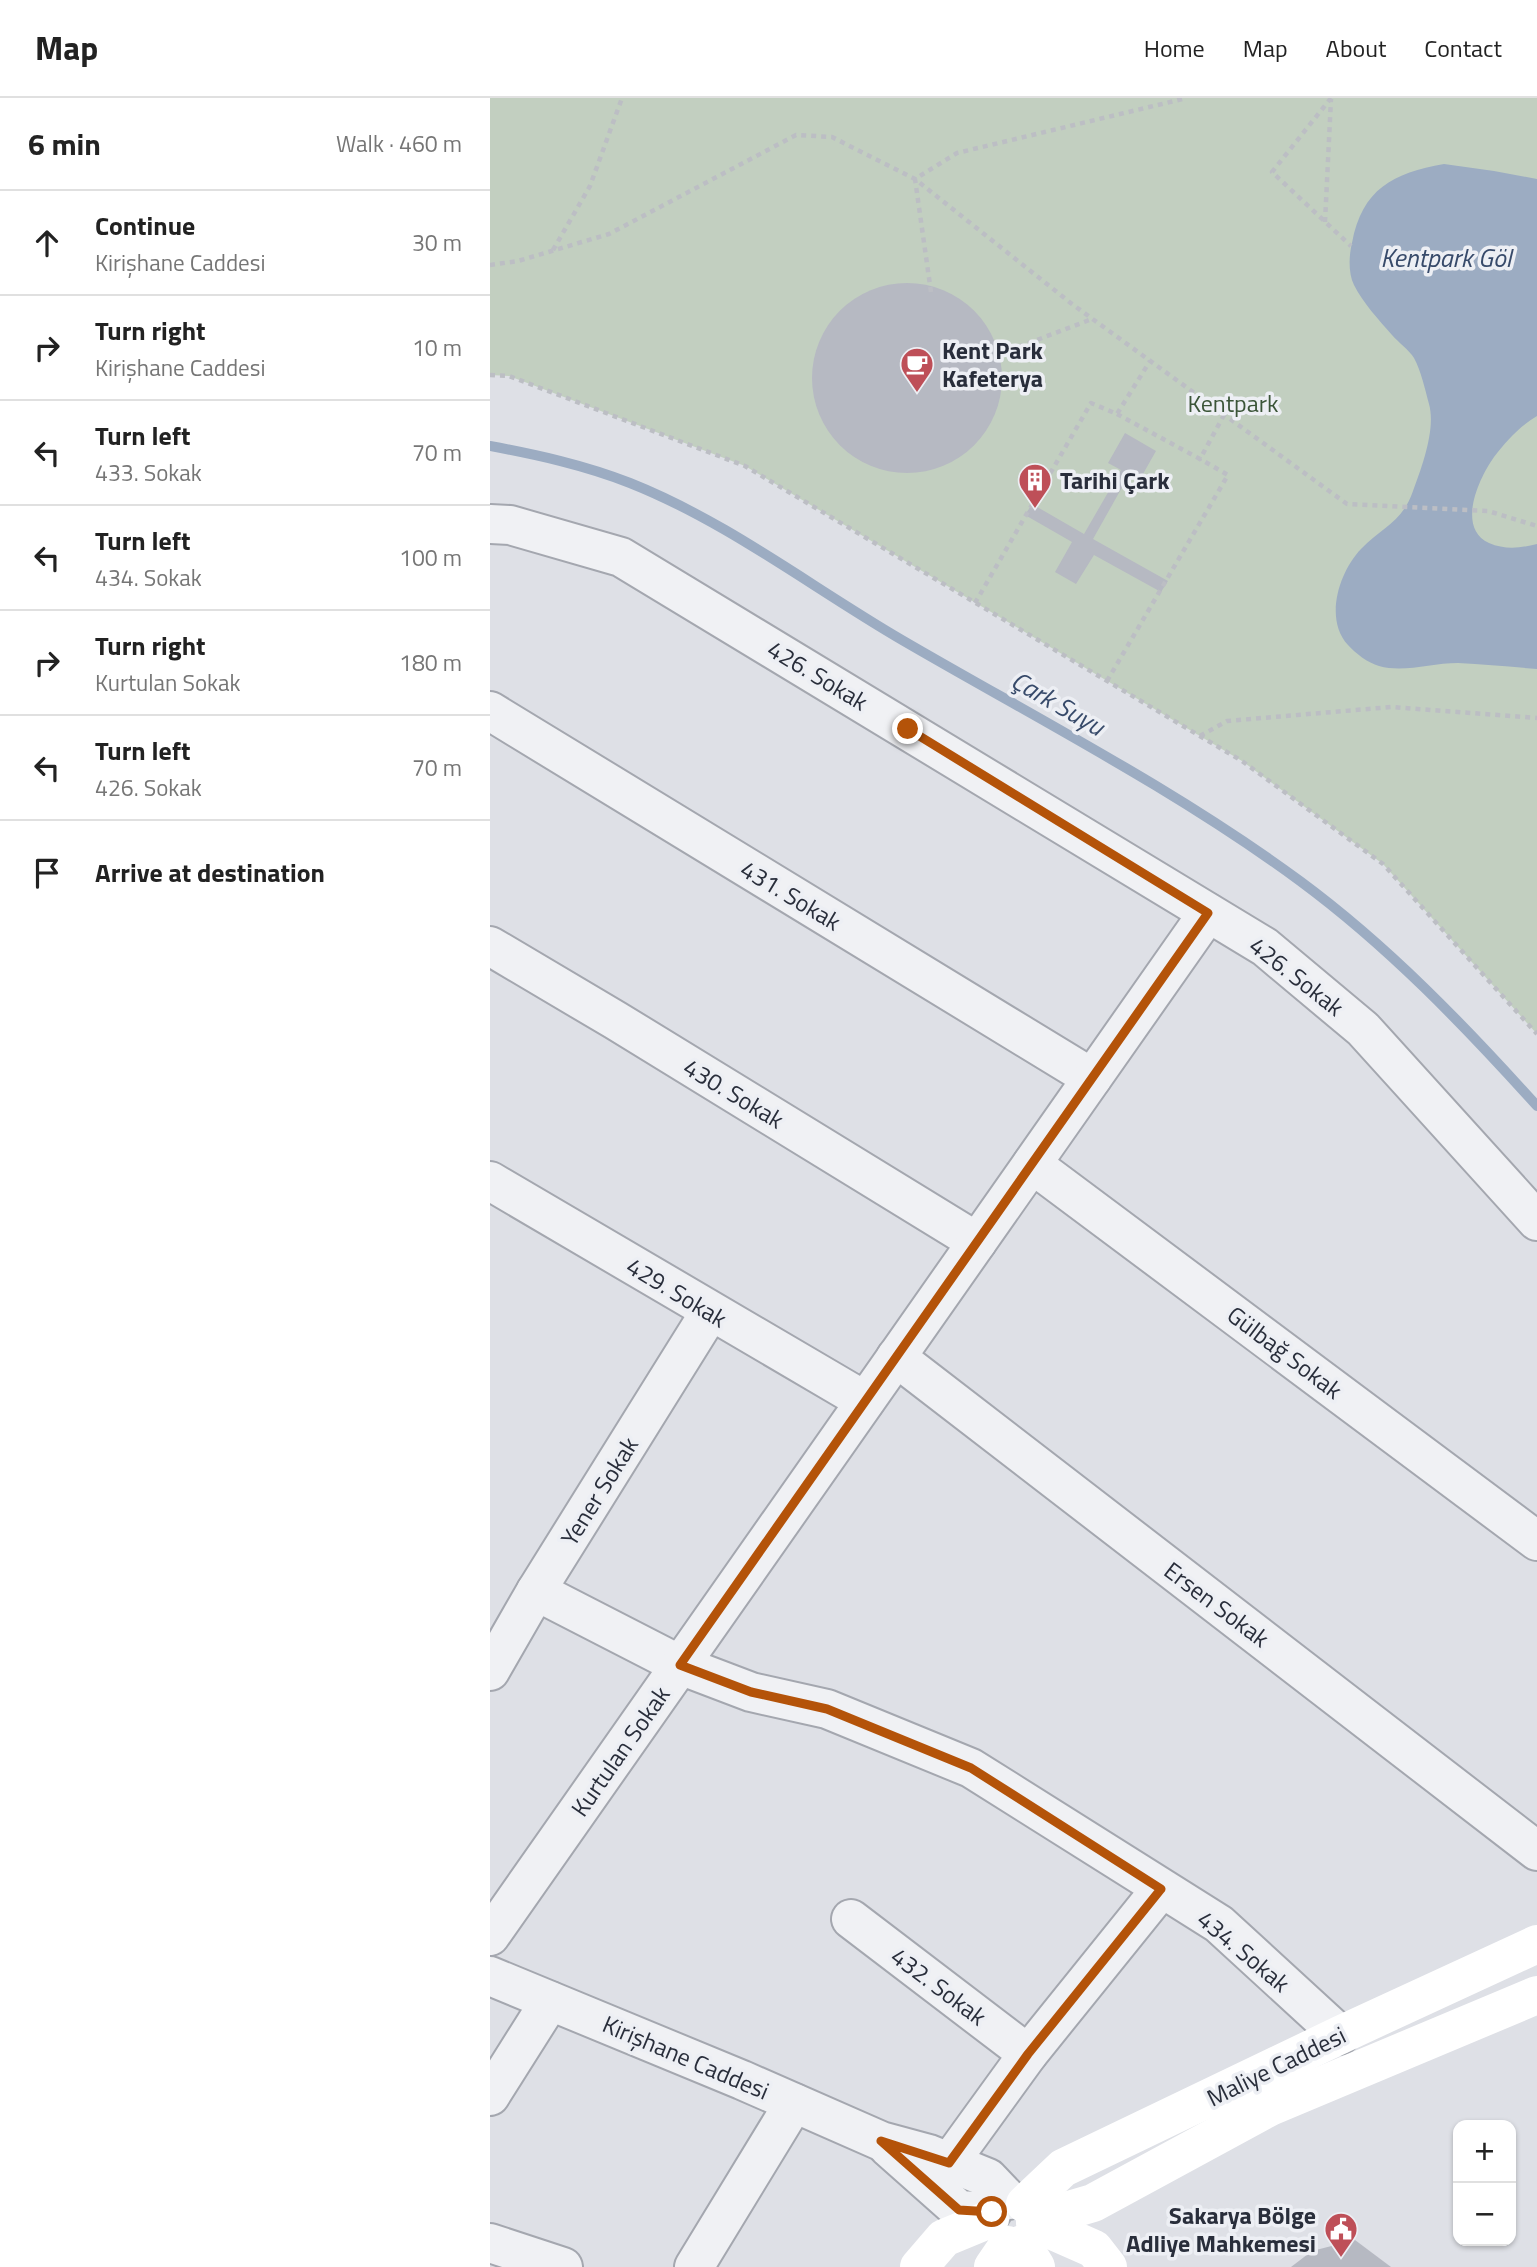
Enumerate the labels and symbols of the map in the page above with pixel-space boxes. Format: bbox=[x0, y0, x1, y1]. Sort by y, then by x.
water label: Kentpark Göl bbox=[1381, 238, 1515, 277]
place label: Kent Park Kafeterya bbox=[942, 332, 1044, 396]
cafe icon: Kent Park Kafeterya bbox=[898, 345, 936, 394]
park label: Kentpark bbox=[1187, 385, 1279, 421]
building icon: Tarihi Çark bbox=[1016, 461, 1054, 510]
place label: Tarihi Çark bbox=[1060, 462, 1170, 498]
street label: 426. Sokak bbox=[761, 631, 875, 719]
water label: Çark Suyu bbox=[1004, 661, 1114, 746]
route end bbox=[892, 713, 923, 744]
street label: 431. Sokak bbox=[734, 851, 848, 939]
street label: 426. Sokak bbox=[1242, 928, 1352, 1025]
street label: 430. Sokak bbox=[677, 1049, 791, 1137]
street label: 429. Sokak bbox=[620, 1248, 734, 1336]
street label: Gülbağ Sokak bbox=[1220, 1297, 1351, 1408]
street label: Yener Sokak bbox=[551, 1429, 647, 1553]
street label: Ersen Sokak bbox=[1157, 1552, 1278, 1656]
street label: Kurtulan Sokak bbox=[562, 1678, 679, 1824]
street label: 434. Sokak bbox=[1190, 1901, 1299, 2001]
street label: 432. Sokak bbox=[884, 1938, 995, 2034]
street label: Kirişhane Caddesi bbox=[597, 2006, 775, 2108]
street label: Maliye Caddesi bbox=[1200, 2017, 1352, 2115]
route start bbox=[976, 2196, 1007, 2227]
place label: Sakarya Bölge Adliye Mahkemesi bbox=[1126, 2197, 1316, 2261]
public building icon: Sakarya Bölge Adliye Mahkemesi bbox=[1322, 2210, 1360, 2259]

